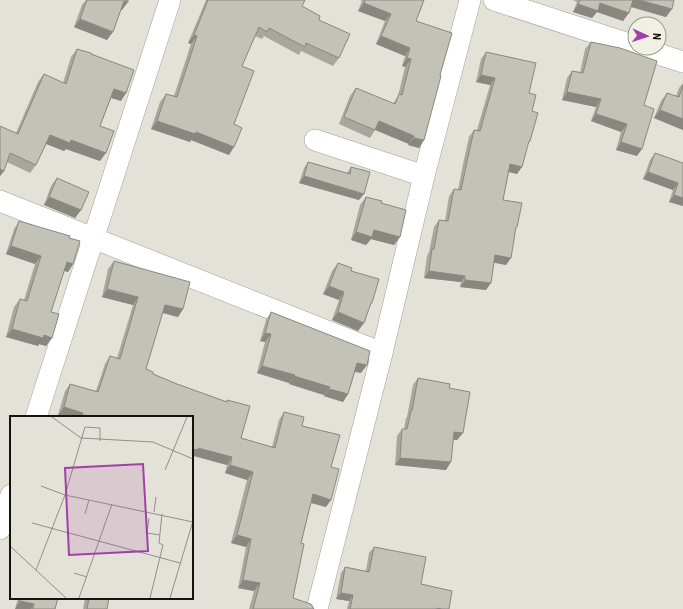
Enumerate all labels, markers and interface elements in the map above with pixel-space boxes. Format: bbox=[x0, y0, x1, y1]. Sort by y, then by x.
north arrow bbox=[627, 16, 667, 56]
text: N bbox=[650, 33, 663, 40]
inset map bbox=[10, 416, 193, 599]

